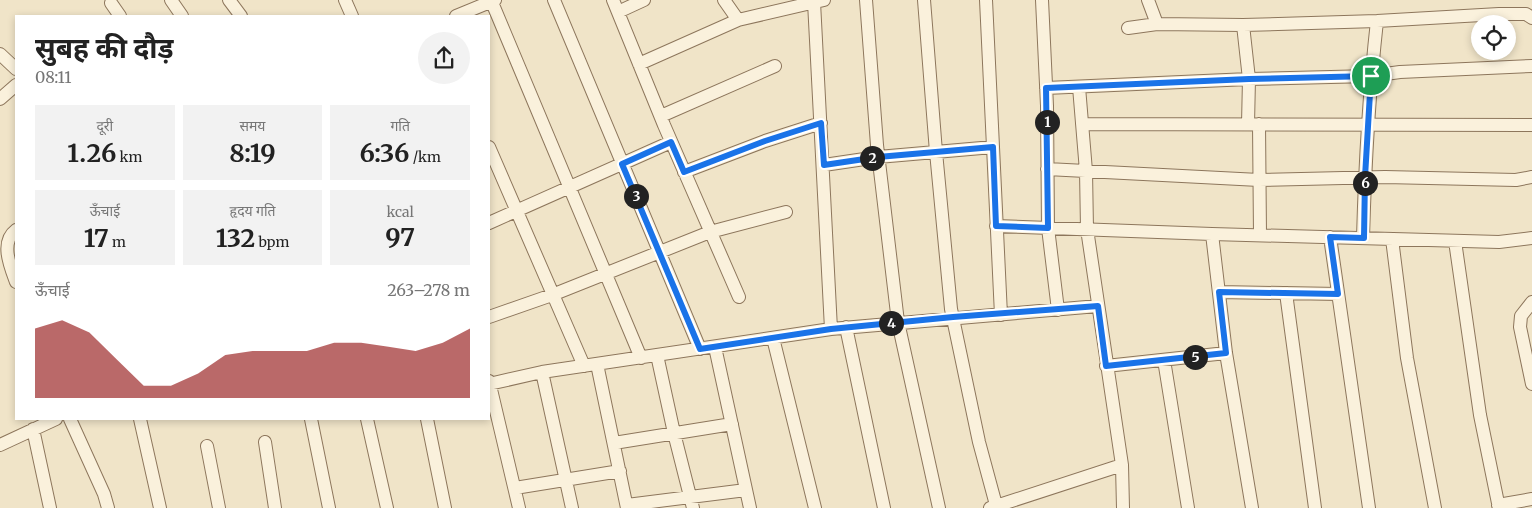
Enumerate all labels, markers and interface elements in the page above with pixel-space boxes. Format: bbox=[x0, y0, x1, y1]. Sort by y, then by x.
map controls bbox=[1471, 15, 1516, 60]
button: locate bbox=[1471, 15, 1516, 60]
text: सुबह की दौड़ bbox=[35, 30, 174, 66]
button: share bbox=[418, 32, 470, 84]
pin bbox=[1350, 55, 1392, 97]
icon: arrive bbox=[1357, 62, 1385, 90]
text: 08:11 bbox=[35, 67, 72, 87]
pin: 1 bbox=[1034, 110, 1060, 134]
text: 1 bbox=[1044, 113, 1051, 131]
text: दूरी bbox=[96, 117, 113, 135]
text: समय bbox=[240, 117, 265, 135]
text: गति bbox=[390, 117, 410, 135]
text: 1.26 bbox=[67, 137, 116, 169]
text: 8:19 bbox=[229, 137, 276, 169]
text: 6:36 bbox=[359, 137, 409, 169]
pin: 2 bbox=[860, 146, 884, 170]
text: km bbox=[116, 148, 142, 166]
text: /km bbox=[409, 148, 441, 166]
text: 2 bbox=[868, 149, 877, 167]
pin: 6 bbox=[1352, 170, 1378, 196]
text: 6 bbox=[1361, 174, 1370, 192]
pin: 3 bbox=[624, 184, 648, 208]
text: 3 bbox=[632, 187, 641, 205]
text: ऊँचाई bbox=[90, 202, 120, 220]
text: हृदय गति bbox=[229, 202, 276, 220]
text: kcal bbox=[386, 203, 414, 221]
text: 97 bbox=[385, 221, 415, 253]
text: 17 bbox=[84, 222, 109, 254]
text: 132 bbox=[216, 222, 255, 254]
text: m bbox=[109, 233, 126, 251]
text: bpm bbox=[255, 233, 289, 251]
text: ऊँचाई bbox=[35, 280, 70, 300]
text: 263–278 m bbox=[387, 280, 470, 300]
pin: 4 bbox=[878, 310, 904, 336]
text: 4 bbox=[887, 314, 896, 332]
pin: 5 bbox=[1182, 344, 1208, 370]
text: 5 bbox=[1191, 348, 1200, 366]

